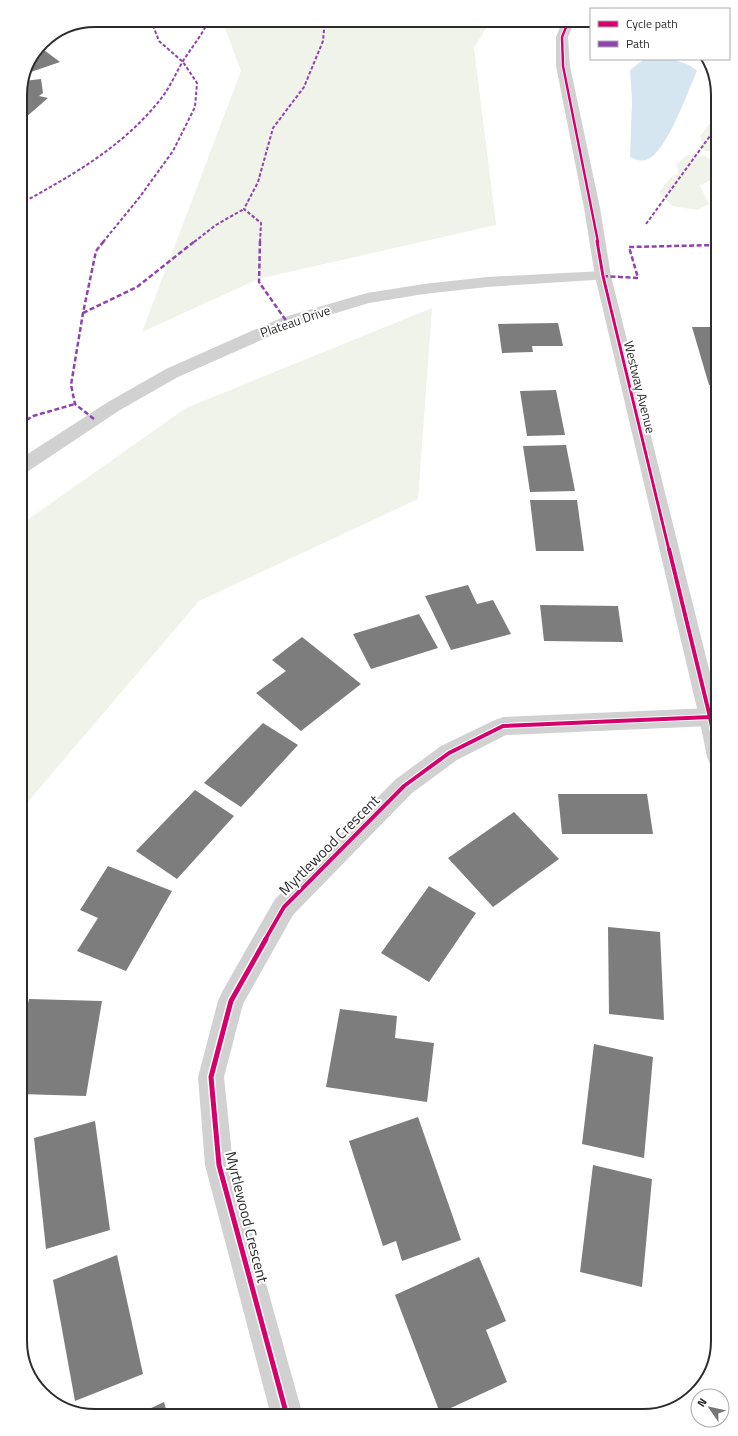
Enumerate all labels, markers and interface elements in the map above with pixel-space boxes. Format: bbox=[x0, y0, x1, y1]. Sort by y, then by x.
legend bbox=[590, 8, 730, 60]
text: Cycle path bbox=[626, 14, 678, 33]
text: Path bbox=[626, 34, 650, 53]
street label: Plateau Drive bbox=[257, 300, 333, 342]
street label: Westway Avenue bbox=[619, 339, 661, 435]
street label: Myrtlewood Crescent bbox=[273, 789, 385, 901]
street label: Myrtlewood Crescent bbox=[220, 1149, 275, 1286]
north arrow bbox=[690, 1388, 730, 1428]
text: N bbox=[693, 1395, 710, 1410]

